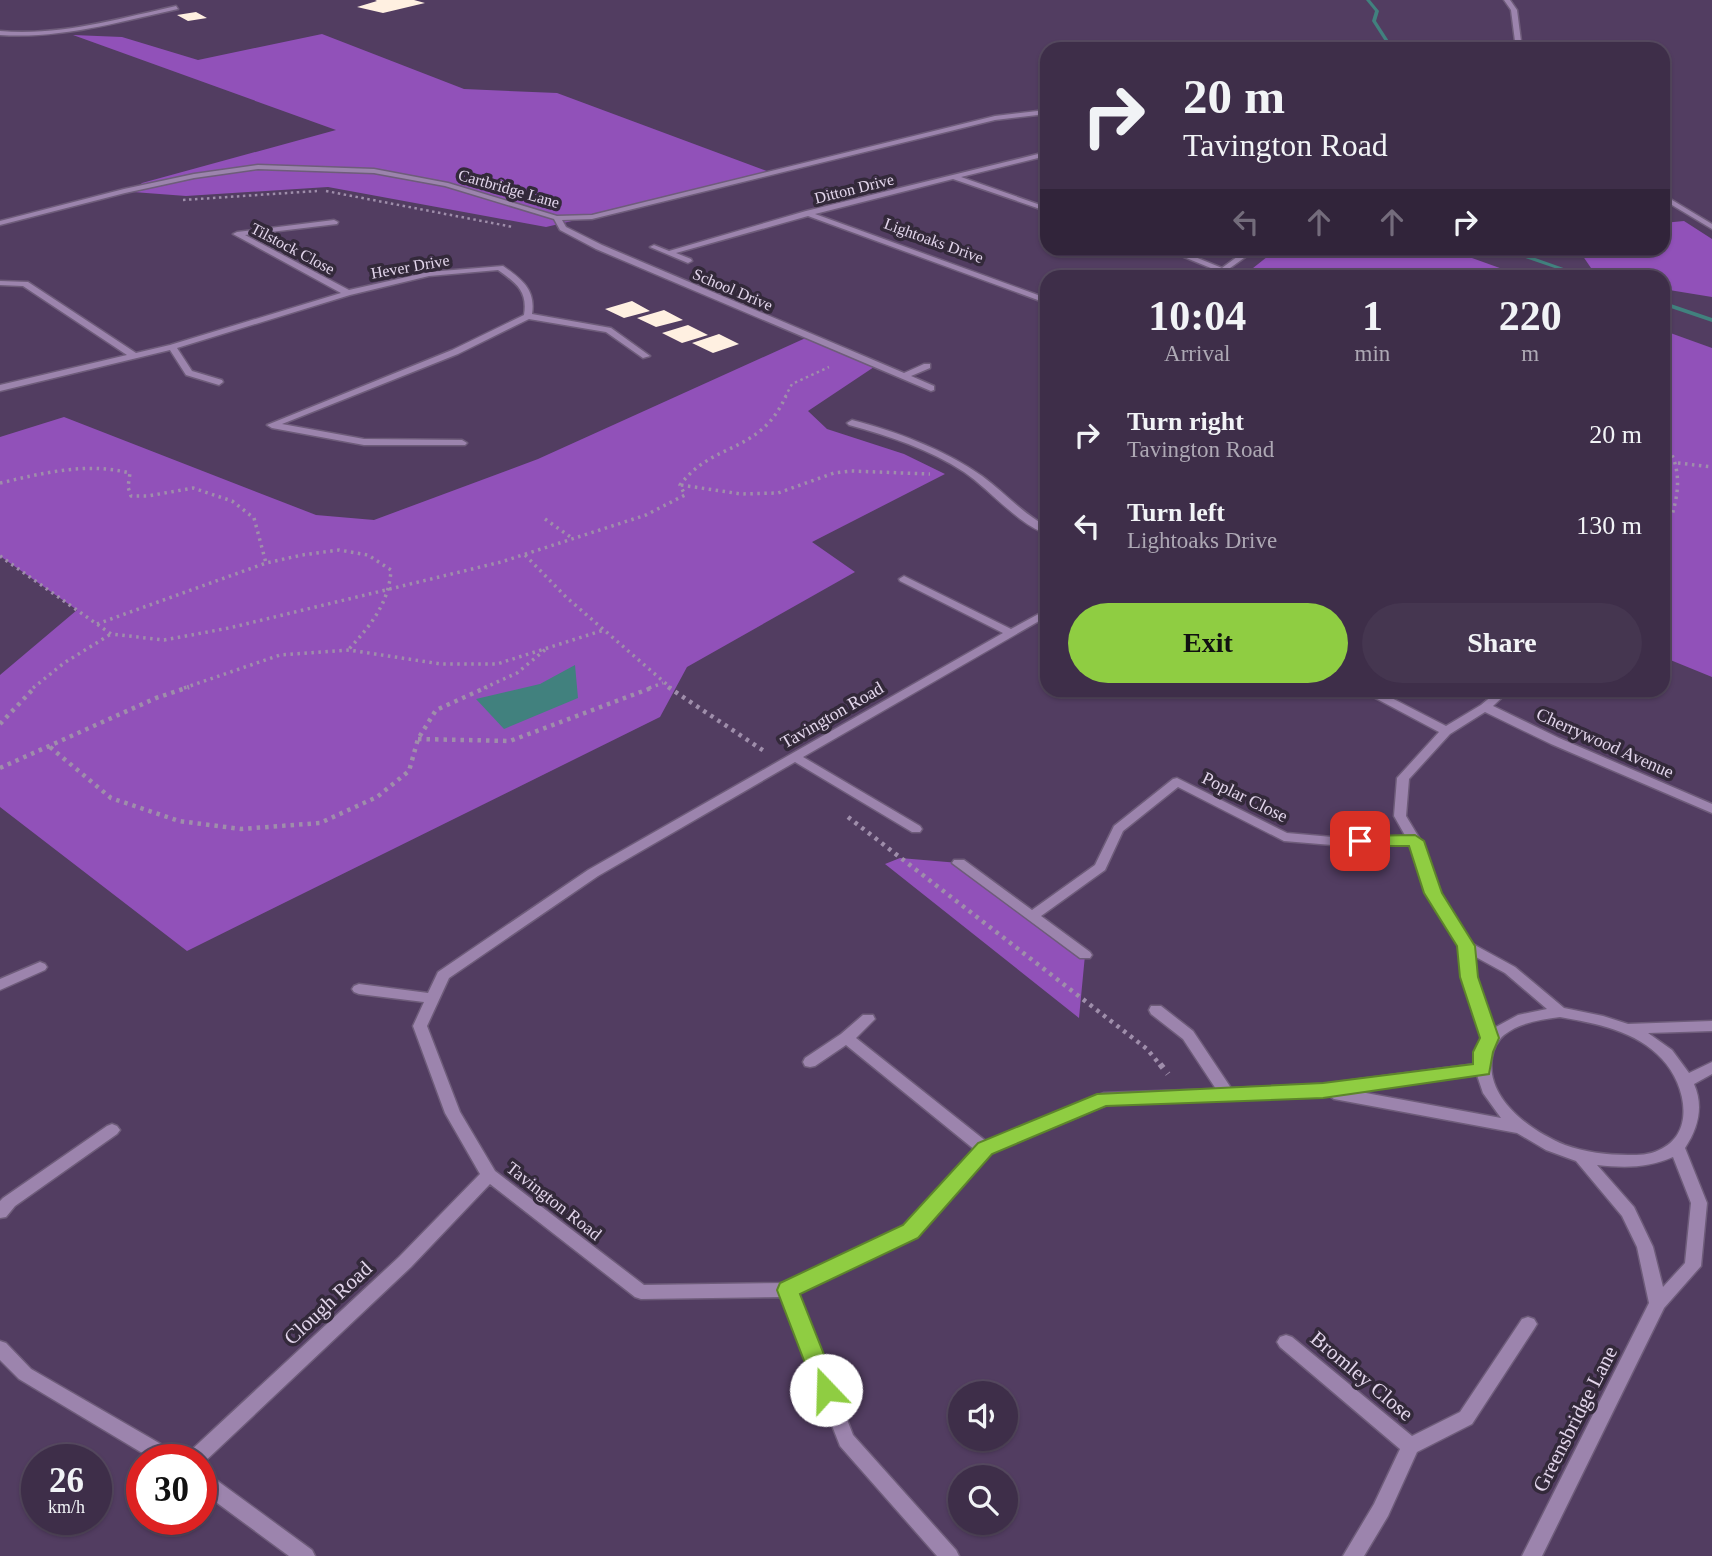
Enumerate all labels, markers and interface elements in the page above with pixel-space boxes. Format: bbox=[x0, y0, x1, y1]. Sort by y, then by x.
text: 20 m bbox=[1183, 69, 1285, 124]
icon: right bbox=[1068, 70, 1159, 161]
text: Tavington Road bbox=[1183, 127, 1388, 163]
street label: Cartbridge Lane bbox=[456, 166, 561, 212]
street label: Ditton Drive bbox=[813, 170, 896, 207]
icon: left bbox=[1227, 203, 1265, 241]
icon: ahead bbox=[1300, 203, 1338, 241]
icon: ahead bbox=[1373, 203, 1411, 241]
icon: right bbox=[1446, 203, 1484, 241]
street label: Lightoaks Drive bbox=[882, 215, 986, 267]
street label: Tilstock Close bbox=[248, 219, 338, 278]
street label: Hever Drive bbox=[369, 251, 451, 282]
street label: School Drive bbox=[690, 265, 775, 314]
text: 10:04 bbox=[1148, 293, 1246, 339]
text: 1 bbox=[1362, 293, 1383, 339]
text: 220 bbox=[1499, 293, 1562, 339]
text: Arrival bbox=[1164, 341, 1231, 366]
text: min bbox=[1355, 341, 1390, 366]
text: m bbox=[1521, 341, 1539, 366]
text: Turn right bbox=[1127, 407, 1244, 436]
icon: right bbox=[1068, 416, 1106, 454]
text: 20 m bbox=[1589, 420, 1642, 449]
text: Tavington Road bbox=[1127, 437, 1274, 462]
text: Turn left bbox=[1127, 498, 1225, 527]
icon: left bbox=[1068, 507, 1106, 545]
text: 130 m bbox=[1576, 511, 1642, 540]
text: Lightoaks Drive bbox=[1127, 528, 1277, 553]
button: Exit bbox=[1068, 603, 1348, 683]
button: Share bbox=[1362, 603, 1642, 683]
street label: Tavington Road bbox=[777, 678, 887, 752]
street label: Cherrywood Avenue bbox=[1533, 704, 1677, 782]
street label: Poplar Close bbox=[1199, 768, 1291, 826]
pin bbox=[1330, 811, 1390, 871]
icon: arrive bbox=[1341, 822, 1379, 860]
street label: Tavington Road bbox=[502, 1158, 606, 1244]
street label: Clough Road bbox=[279, 1256, 377, 1350]
street label: Bromley Close bbox=[1306, 1326, 1418, 1426]
street label: Greensbridge Lane bbox=[1528, 1342, 1622, 1496]
position arrow bbox=[789, 1353, 863, 1427]
map controls bbox=[948, 1381, 1018, 1535]
button: sound bbox=[948, 1381, 1018, 1451]
speed limit sign: 30 bbox=[126, 1444, 217, 1535]
text: 26 bbox=[49, 1461, 84, 1500]
button: search bbox=[948, 1465, 1018, 1535]
text: km/h bbox=[48, 1497, 85, 1517]

